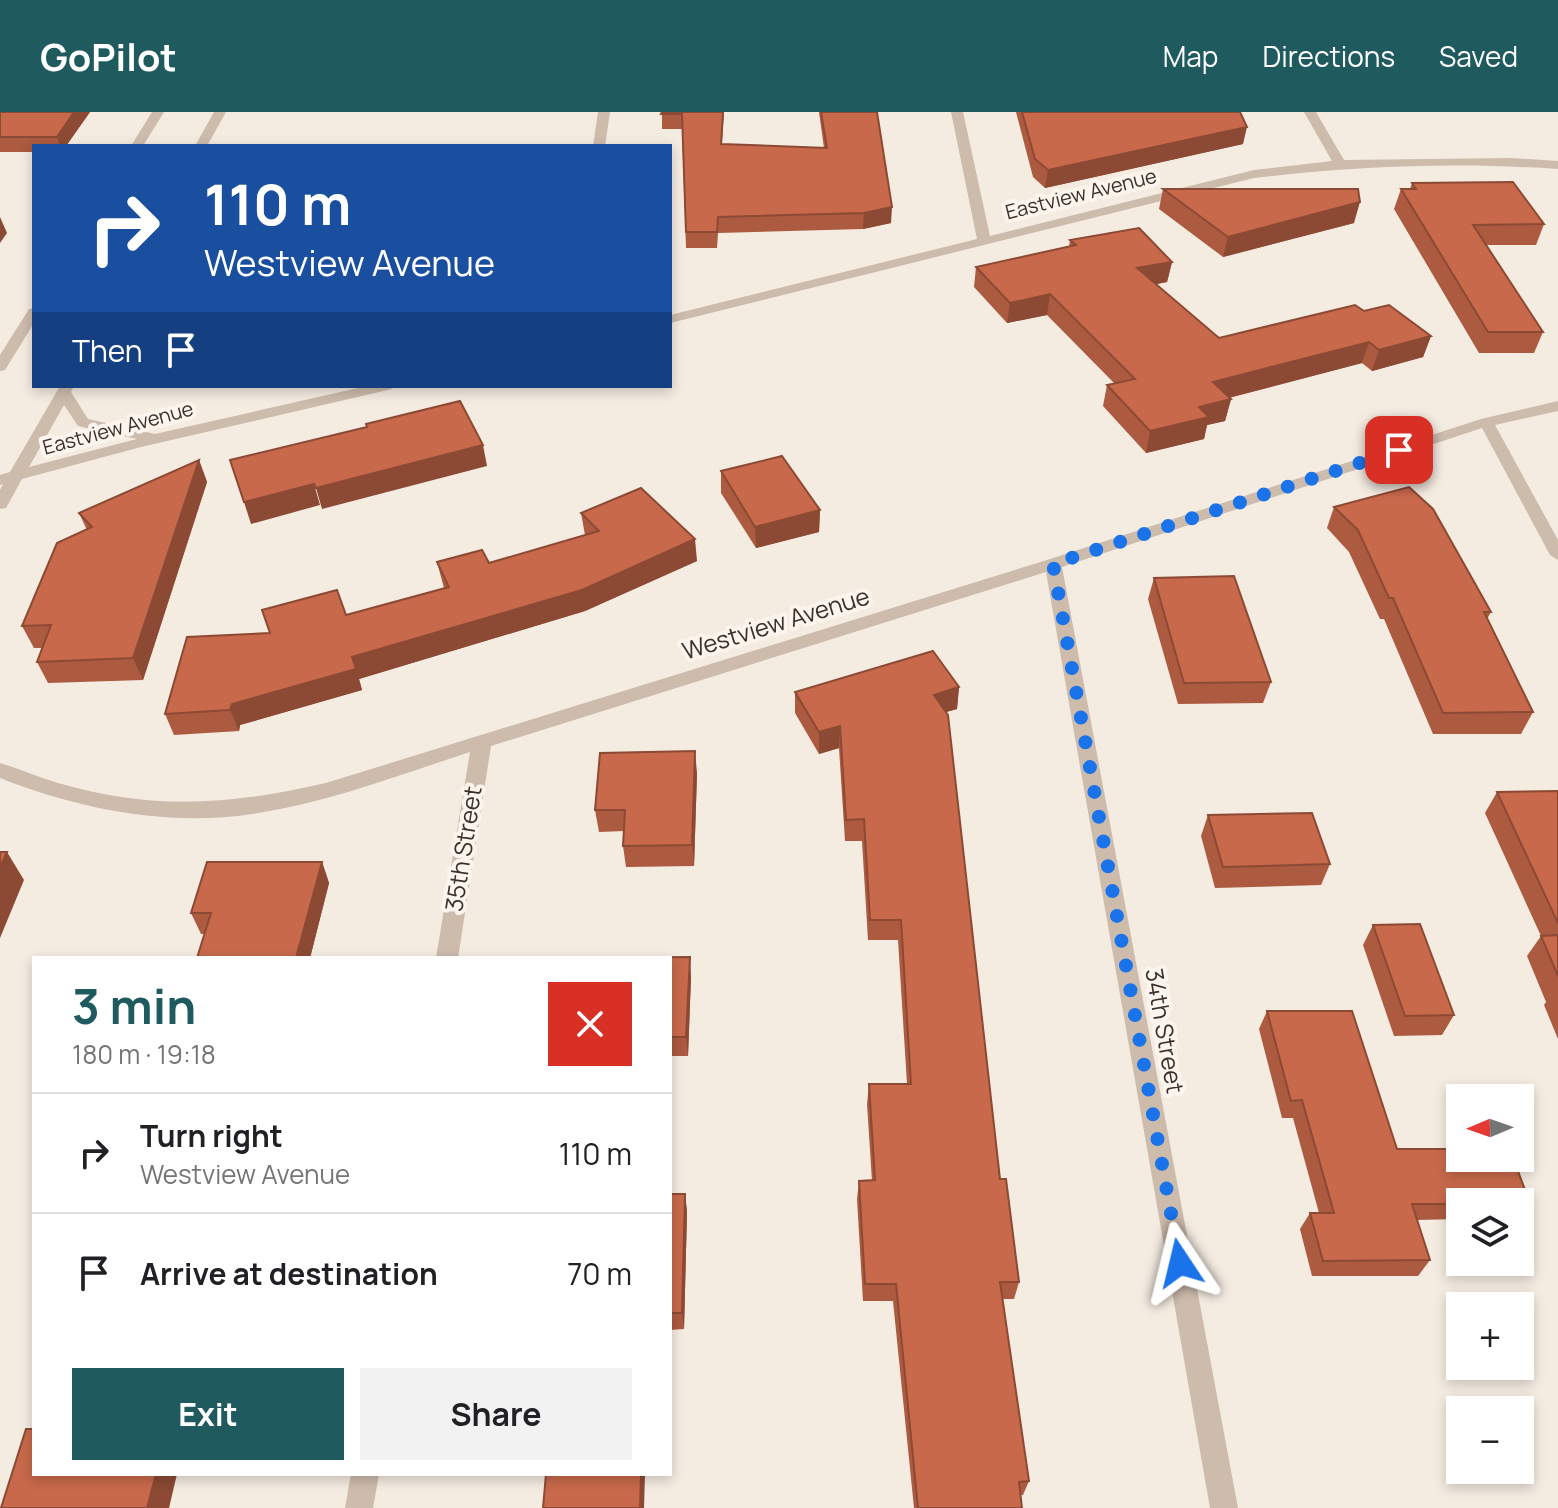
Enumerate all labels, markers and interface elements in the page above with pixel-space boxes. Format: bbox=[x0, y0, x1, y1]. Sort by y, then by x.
text: GoPilot bbox=[40, 30, 177, 82]
text: Map bbox=[1163, 37, 1218, 75]
text: Directions bbox=[1262, 37, 1395, 75]
text: Saved bbox=[1439, 37, 1518, 75]
street label: Eastview Avenue bbox=[1002, 162, 1159, 225]
text: 110 m bbox=[204, 165, 351, 242]
icon: right bbox=[72, 176, 176, 280]
text: Westview Avenue bbox=[204, 238, 495, 287]
icon: arrive bbox=[159, 328, 203, 372]
text: Then bbox=[72, 330, 143, 371]
street label: Eastview Avenue bbox=[40, 394, 196, 461]
pin bbox=[1365, 416, 1433, 484]
icon: arrive bbox=[1377, 428, 1421, 472]
street label: Westview Avenue bbox=[678, 578, 873, 667]
street label: 35th Street bbox=[436, 784, 489, 914]
street label: 34th Street bbox=[1138, 966, 1193, 1096]
text: 3 min bbox=[72, 973, 196, 1038]
button: close bbox=[548, 982, 632, 1066]
text: 180 m · 19:18 bbox=[72, 1036, 216, 1072]
north arrow bbox=[1446, 1084, 1534, 1172]
map controls bbox=[1446, 1084, 1534, 1484]
text: Turn right bbox=[140, 1115, 283, 1156]
icon: right bbox=[72, 1131, 116, 1175]
text: 110 m bbox=[559, 1133, 632, 1174]
text: Westview Avenue bbox=[140, 1156, 350, 1192]
button: layers bbox=[1446, 1188, 1534, 1276]
position arrow bbox=[1138, 1221, 1222, 1305]
icon: arrive bbox=[72, 1251, 116, 1295]
text: Arrive at destination bbox=[140, 1253, 438, 1294]
text: 70 m bbox=[567, 1253, 632, 1294]
button: + bbox=[1446, 1292, 1534, 1380]
button: Exit bbox=[72, 1368, 344, 1460]
button: Share bbox=[360, 1368, 632, 1460]
button: − bbox=[1446, 1396, 1534, 1484]

